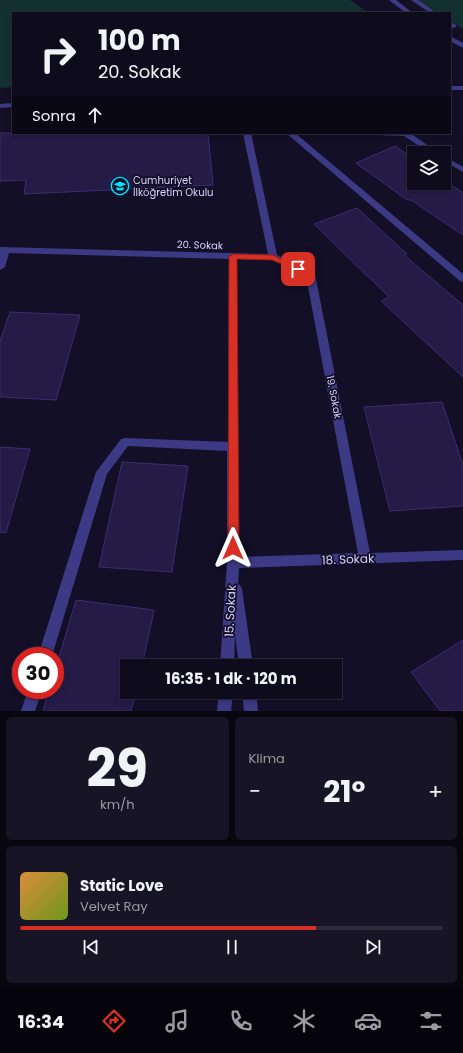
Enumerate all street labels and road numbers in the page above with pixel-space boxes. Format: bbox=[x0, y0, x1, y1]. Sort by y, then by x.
street label: 20. Sokak bbox=[177, 237, 224, 253]
street label: 19. Sokak bbox=[322, 374, 346, 421]
street label: 18. Sokak bbox=[322, 550, 375, 568]
street label: 15. Sokak bbox=[220, 584, 240, 638]

